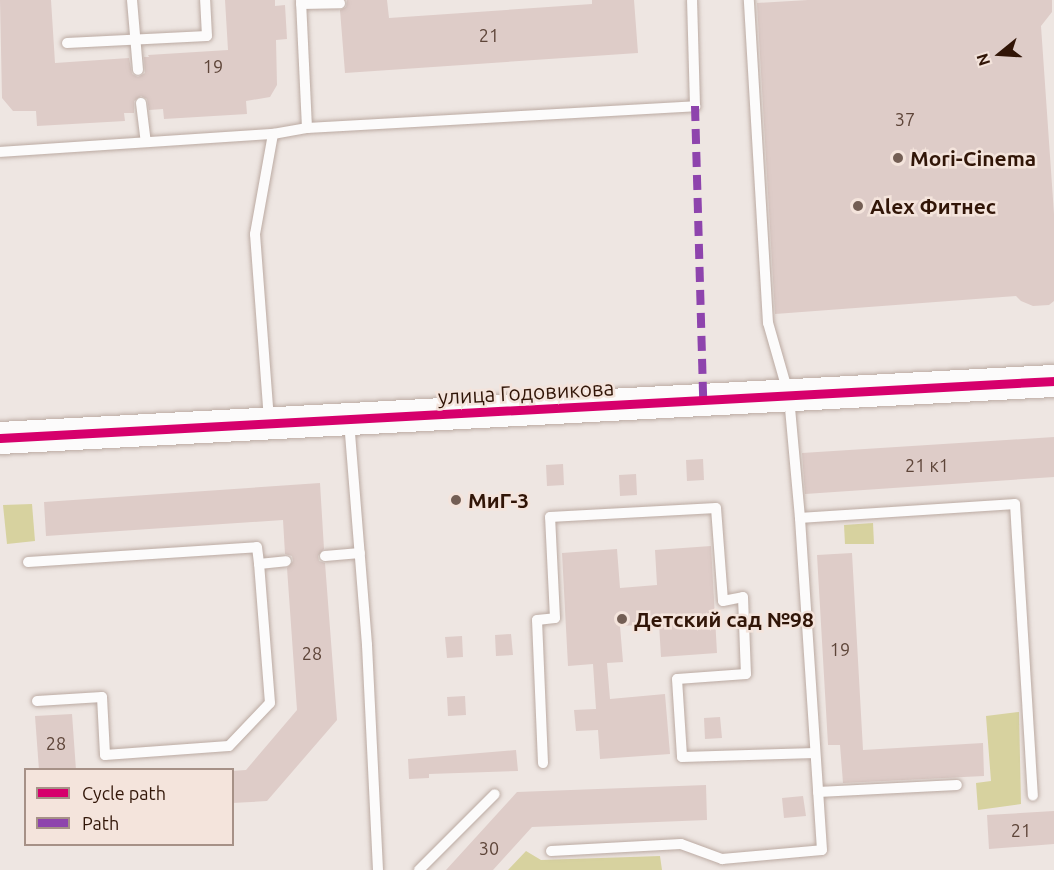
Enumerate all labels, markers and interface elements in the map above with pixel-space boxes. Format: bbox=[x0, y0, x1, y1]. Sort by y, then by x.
house number: 21 bbox=[479, 24, 499, 46]
north arrow bbox=[970, 24, 1030, 84]
text: N bbox=[972, 51, 993, 68]
house number: 19 bbox=[203, 55, 223, 77]
house number: 37 bbox=[895, 108, 915, 130]
place label: Mori-Cinema bbox=[910, 145, 1036, 171]
marker: Mori-Cinema bbox=[891, 151, 905, 165]
place label: Alex Фитнес bbox=[870, 193, 996, 219]
marker: Alex Фитнес bbox=[851, 199, 865, 213]
street label: улица Годовикова bbox=[437, 375, 615, 409]
house number: 21 к1 bbox=[905, 454, 949, 476]
place label: МиГ-3 bbox=[468, 487, 529, 513]
marker: МиГ-3 bbox=[449, 493, 463, 507]
place label: Детский сад №98 bbox=[634, 606, 814, 632]
marker: Детский сад №98 bbox=[615, 612, 629, 626]
house number: 19 bbox=[830, 638, 850, 660]
house number: 28 bbox=[302, 642, 322, 664]
house number: 28 bbox=[46, 732, 66, 754]
legend bbox=[24, 768, 234, 846]
text: Cycle path bbox=[82, 783, 166, 803]
text: Path bbox=[82, 813, 119, 833]
house number: 21 bbox=[1011, 819, 1031, 841]
house number: 30 bbox=[479, 837, 499, 859]

